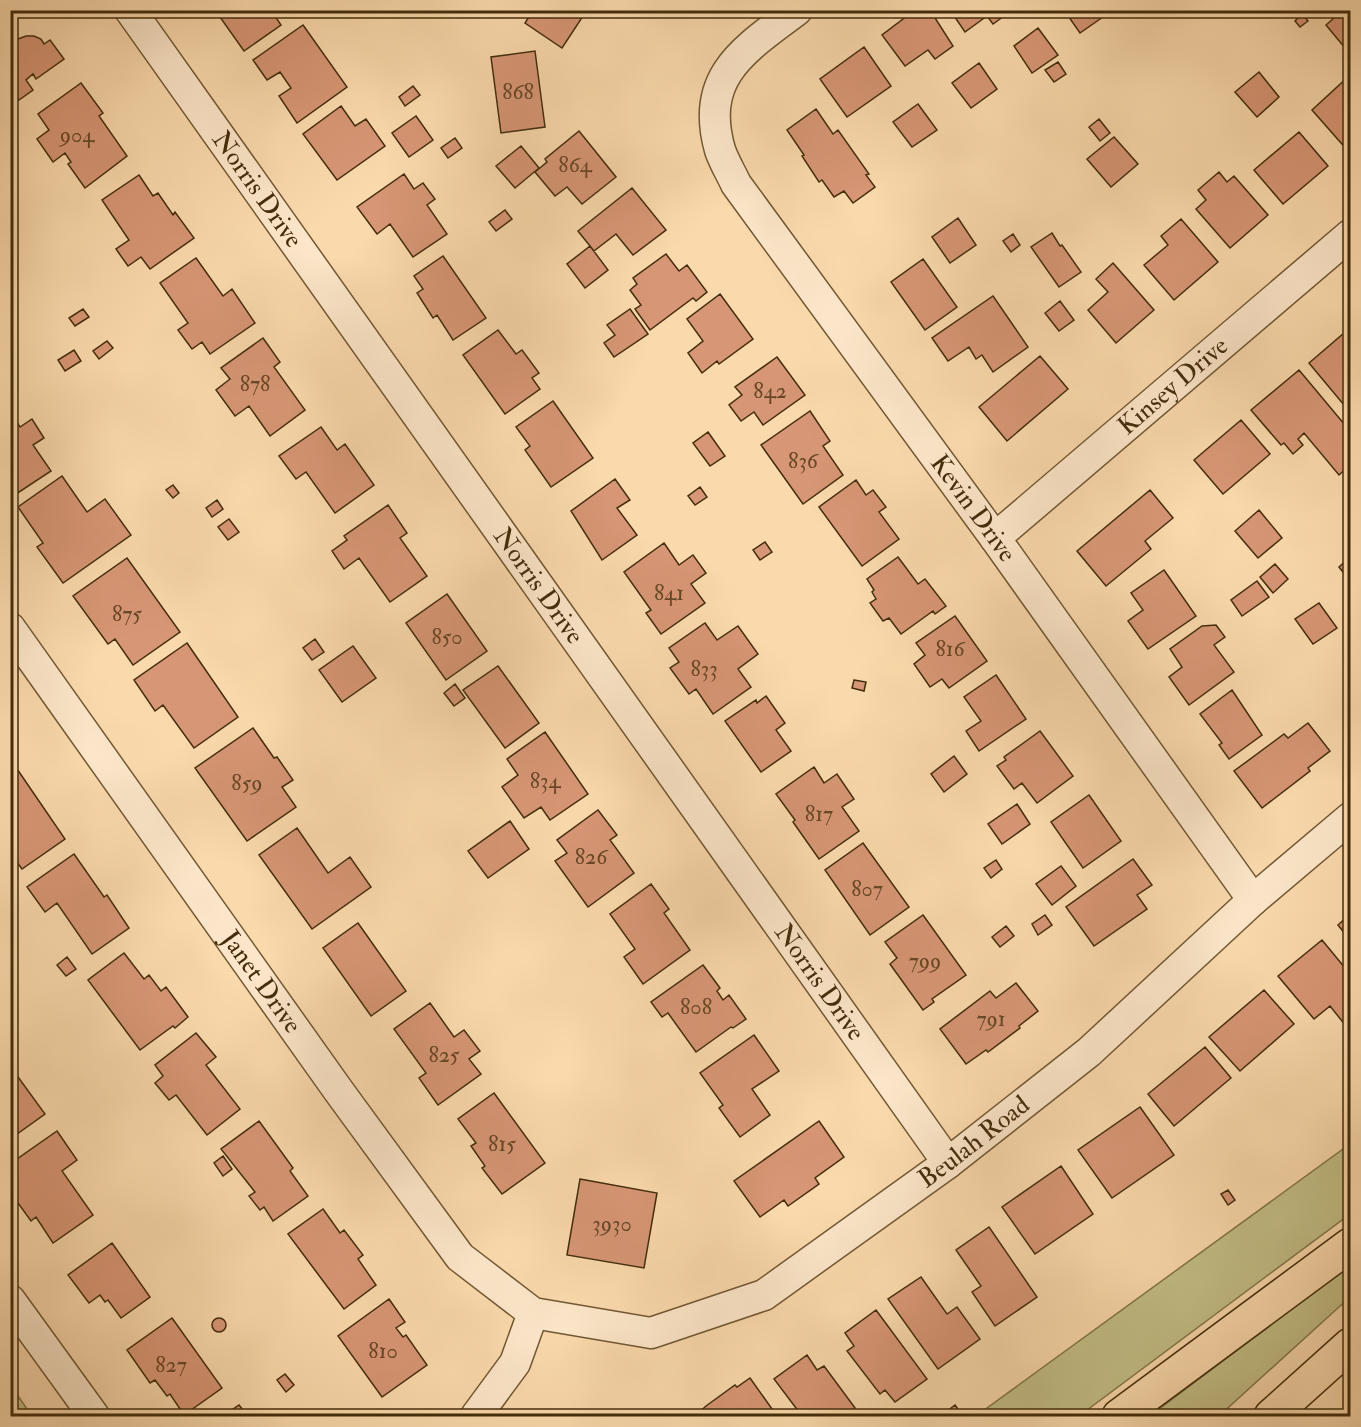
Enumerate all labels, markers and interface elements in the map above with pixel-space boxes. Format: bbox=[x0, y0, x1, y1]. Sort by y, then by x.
house number: 868 bbox=[502, 78, 534, 106]
house number: 904 bbox=[58, 121, 95, 149]
street label: Norris Drive bbox=[205, 125, 310, 254]
house number: 864 bbox=[558, 151, 593, 179]
street label: Kinsey Drive bbox=[1111, 330, 1235, 442]
house number: 878 bbox=[240, 370, 270, 398]
house number: 842 bbox=[753, 377, 787, 405]
house number: 836 bbox=[788, 447, 820, 475]
street label: Kevin Drive bbox=[923, 448, 1023, 568]
street label: Norris Drive bbox=[486, 521, 591, 650]
house number: 841 bbox=[654, 579, 684, 607]
house number: 875 bbox=[112, 600, 142, 628]
house number: 850 bbox=[431, 623, 463, 651]
house number: 816 bbox=[935, 635, 966, 663]
house number: 833 bbox=[690, 655, 718, 683]
house number: 834 bbox=[530, 767, 561, 795]
house number: 859 bbox=[231, 769, 263, 797]
house number: 817 bbox=[805, 800, 833, 828]
house number: 826 bbox=[575, 843, 609, 871]
house number: 807 bbox=[851, 875, 883, 903]
street label: Norris Drive bbox=[767, 918, 872, 1047]
street label: Janet Drive bbox=[213, 924, 309, 1040]
house number: 799 bbox=[909, 947, 941, 975]
house number: 808 bbox=[680, 993, 712, 1021]
house number: 791 bbox=[976, 1005, 1006, 1033]
house number: 825 bbox=[428, 1041, 460, 1069]
street label: Beulah Road bbox=[912, 1089, 1036, 1195]
house number: 815 bbox=[488, 1130, 516, 1158]
house number: 3930 bbox=[592, 1210, 632, 1238]
house number: 810 bbox=[368, 1337, 398, 1365]
house number: 827 bbox=[155, 1351, 187, 1379]

